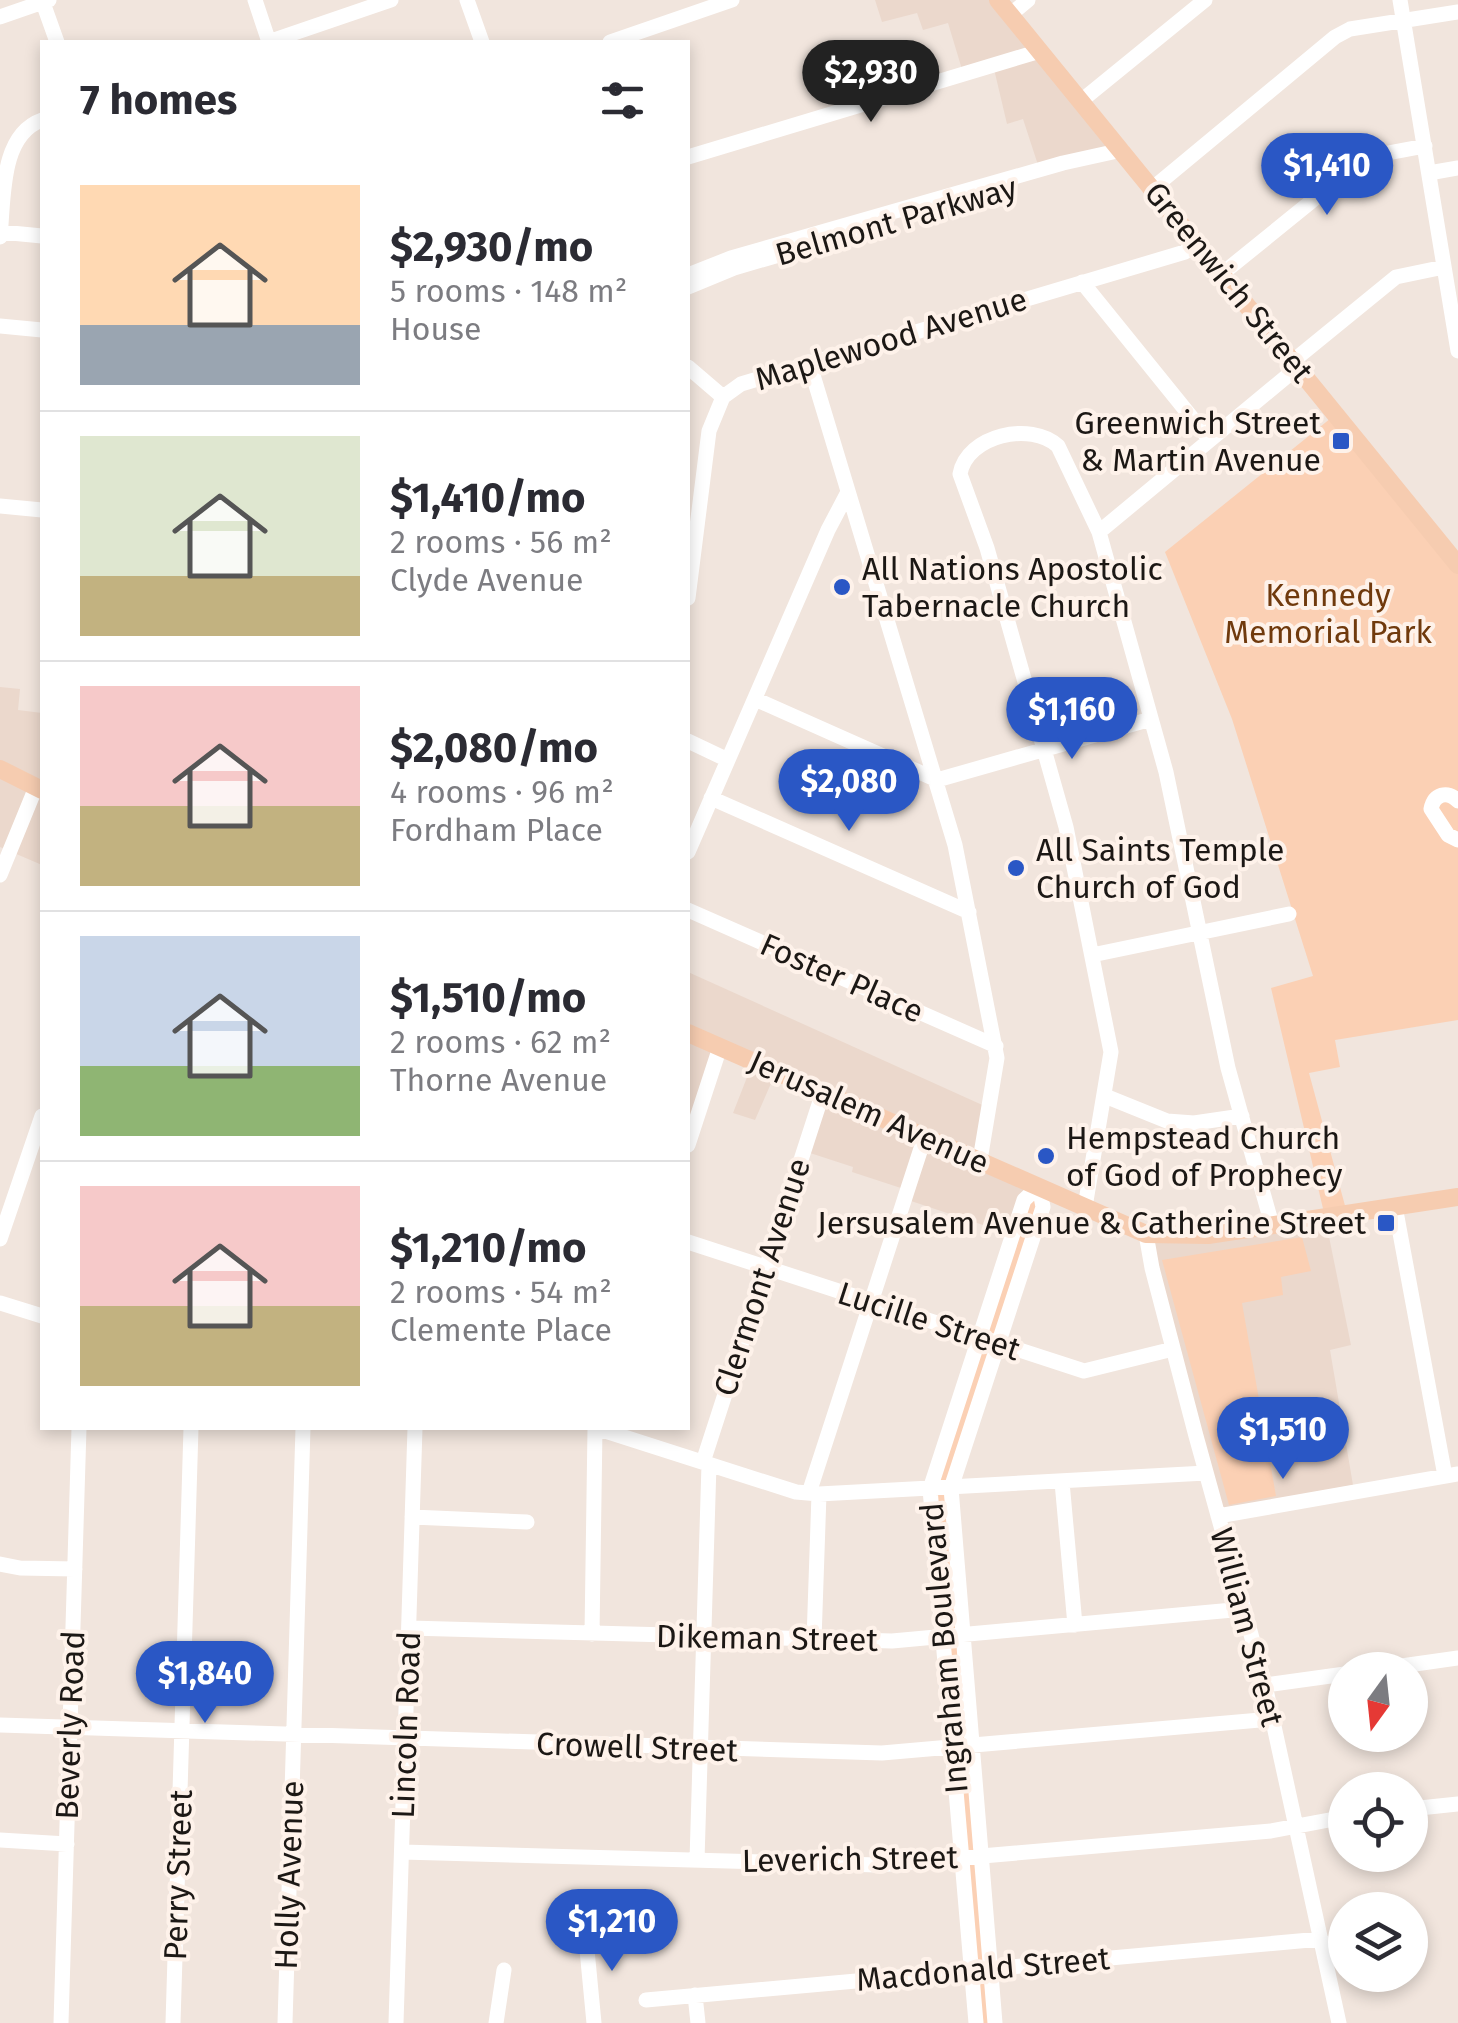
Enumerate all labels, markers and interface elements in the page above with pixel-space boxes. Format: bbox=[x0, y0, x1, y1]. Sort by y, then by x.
pin: $2,930 bbox=[790, 40, 952, 125]
text: $2,930 bbox=[824, 53, 918, 91]
icon: filters bbox=[595, 73, 650, 128]
text: 7 homes bbox=[80, 75, 237, 125]
pin: $1,410 bbox=[1246, 133, 1408, 218]
text: $1,410 bbox=[1283, 146, 1371, 184]
street label: Belmont Parkway bbox=[771, 168, 1021, 274]
street label: Greenwich Street bbox=[1137, 174, 1322, 390]
text: $2,930/mo bbox=[390, 222, 593, 272]
icon: home bbox=[160, 225, 280, 345]
text: 5 rooms · 148 m² bbox=[390, 272, 627, 310]
street label: Maplewood Avenue bbox=[751, 280, 1031, 398]
text: House bbox=[390, 310, 481, 348]
place label: Greenwich Street & Martin Avenue bbox=[1074, 404, 1321, 479]
marker: Greenwich Street & Martin Avenue bbox=[1330, 430, 1352, 452]
text: $1,410/mo bbox=[390, 473, 586, 523]
icon: home bbox=[160, 476, 280, 596]
text: 2 rooms · 56 m² bbox=[390, 523, 612, 561]
place label: All Nations Apostolic Tabernacle Church bbox=[862, 550, 1163, 625]
text: Clyde Avenue bbox=[390, 561, 584, 599]
marker: All Nations Apostolic Tabernacle Church bbox=[831, 576, 853, 598]
park label: Kennedy Memorial Park bbox=[1224, 576, 1432, 651]
pin: $1,160 bbox=[991, 677, 1153, 762]
text: $1,160 bbox=[1028, 690, 1116, 728]
text: $2,080/mo bbox=[390, 723, 598, 773]
icon: home bbox=[160, 726, 280, 846]
pin: $2,080 bbox=[768, 749, 930, 834]
text: $2,080 bbox=[800, 762, 898, 800]
text: 4 rooms · 96 m² bbox=[390, 773, 614, 811]
text: Fordham Place bbox=[390, 811, 603, 849]
place label: All Saints Temple Church of God bbox=[1036, 831, 1284, 906]
marker: All Saints Temple Church of God bbox=[1005, 857, 1027, 879]
street label: Foster Place bbox=[755, 925, 929, 1031]
text: $1,510/mo bbox=[390, 973, 586, 1023]
icon: home bbox=[160, 976, 280, 1096]
text: 2 rooms · 62 m² bbox=[390, 1023, 611, 1061]
street label: Jerusalem Avenue bbox=[743, 1042, 995, 1182]
text: Thorne Avenue bbox=[390, 1061, 607, 1099]
place label: Hempstead Church of God of Prophecy bbox=[1066, 1119, 1343, 1194]
marker: Hempstead Church of God of Prophecy bbox=[1035, 1145, 1057, 1167]
street label: Clermont Avenue bbox=[706, 1153, 818, 1401]
place label: Jersusalem Avenue & Catherine Street bbox=[817, 1204, 1366, 1242]
marker: Jersusalem Avenue & Catherine Street bbox=[1375, 1212, 1397, 1234]
text: $1,210/mo bbox=[390, 1223, 587, 1273]
icon: home bbox=[160, 1226, 280, 1346]
text: 2 rooms · 54 m² bbox=[390, 1273, 612, 1311]
street label: Lucille Street bbox=[833, 1274, 1026, 1369]
text: Clemente Place bbox=[390, 1311, 612, 1349]
pin: $1,510 bbox=[1202, 1397, 1364, 1482]
text: $1,510 bbox=[1239, 1410, 1327, 1448]
street label: Ingraham Boulevard bbox=[912, 1501, 976, 1795]
street label: William Street bbox=[1202, 1524, 1292, 1731]
street label: Dikeman Street bbox=[656, 1617, 879, 1659]
street label: Beverly Road bbox=[48, 1630, 92, 1820]
street label: Lincoln Road bbox=[384, 1631, 428, 1819]
pin: $1,840 bbox=[124, 1641, 286, 1726]
north arrow bbox=[1328, 1652, 1428, 1752]
map controls bbox=[1328, 1652, 1428, 1992]
text: $1,840 bbox=[158, 1654, 252, 1692]
street label: Crowell Street bbox=[535, 1724, 739, 1770]
button: locate bbox=[1328, 1772, 1428, 1872]
street label: Holly Avenue bbox=[267, 1780, 311, 1970]
street label: Perry Street bbox=[156, 1789, 200, 1961]
street label: Leverich Street bbox=[742, 1838, 959, 1880]
pin: $1,210 bbox=[531, 1889, 693, 1974]
button: layers bbox=[1328, 1892, 1428, 1992]
text: $1,210 bbox=[568, 1902, 656, 1940]
street label: Macdonald Street bbox=[855, 1939, 1112, 1999]

